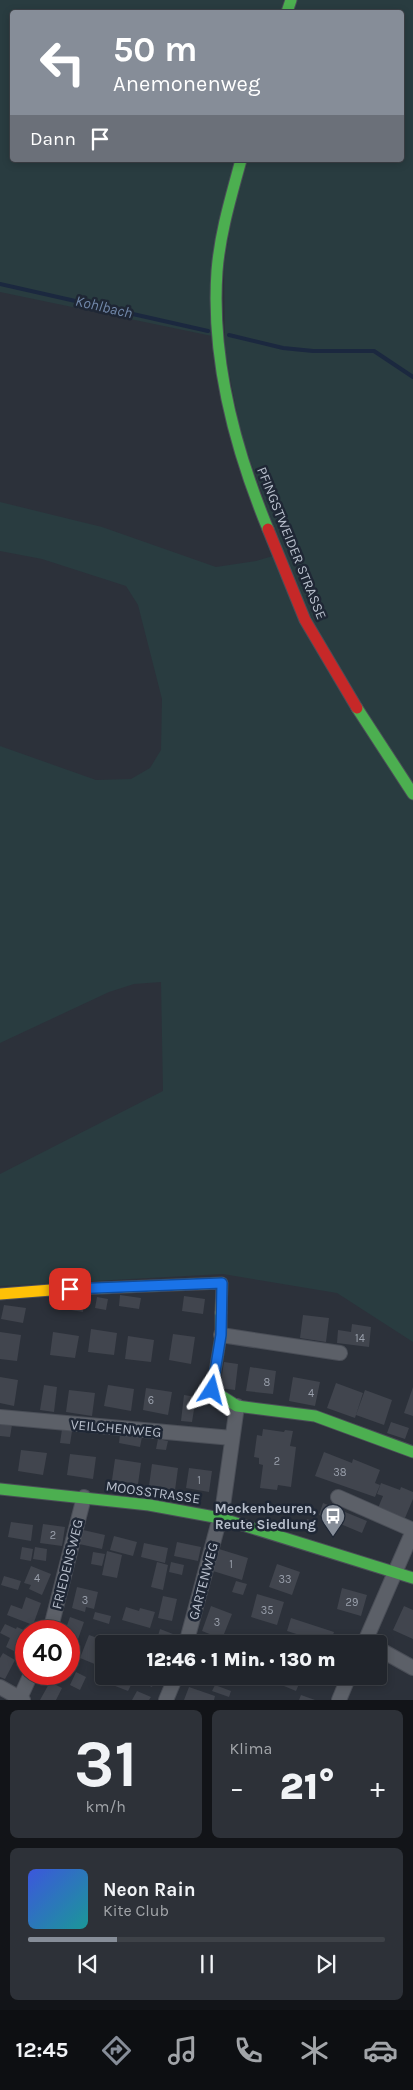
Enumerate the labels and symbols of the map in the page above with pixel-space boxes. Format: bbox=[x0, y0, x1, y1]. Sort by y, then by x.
water label: Kohlbach bbox=[74, 292, 134, 322]
street label: PFINGSTWEIDER STRASSE bbox=[253, 464, 330, 622]
pin bbox=[49, 1268, 91, 1310]
house number: 14 bbox=[355, 1332, 365, 1345]
position arrow bbox=[185, 1363, 237, 1415]
house number: 8 bbox=[264, 1376, 271, 1389]
house number: 4 bbox=[308, 1387, 314, 1400]
house number: 6 bbox=[148, 1394, 154, 1407]
street label: VEILCHENWEG bbox=[70, 1416, 162, 1441]
house number: 2 bbox=[274, 1455, 280, 1468]
house number: 38 bbox=[333, 1466, 347, 1479]
house number: 1 bbox=[197, 1474, 201, 1487]
street label: MOOSSTRASSE bbox=[105, 1477, 201, 1508]
place label: Meckenbeuren, Reute Siedlung bbox=[215, 1500, 316, 1533]
bus stop icon: Meckenbeuren, Reute Siedlung bbox=[320, 1503, 346, 1537]
street label: FRIEDENSWEG bbox=[48, 1517, 87, 1611]
house number: 2 bbox=[50, 1529, 56, 1542]
street label: GARTENWEG bbox=[185, 1541, 222, 1622]
house number: 1 bbox=[229, 1558, 233, 1571]
house number: 4 bbox=[34, 1572, 40, 1585]
house number: 33 bbox=[279, 1573, 292, 1586]
house number: 3 bbox=[82, 1594, 88, 1607]
house number: 29 bbox=[346, 1596, 358, 1609]
house number: 35 bbox=[261, 1604, 273, 1617]
house number: 3 bbox=[214, 1616, 220, 1629]
speed limit sign: 40 bbox=[15, 1620, 80, 1685]

